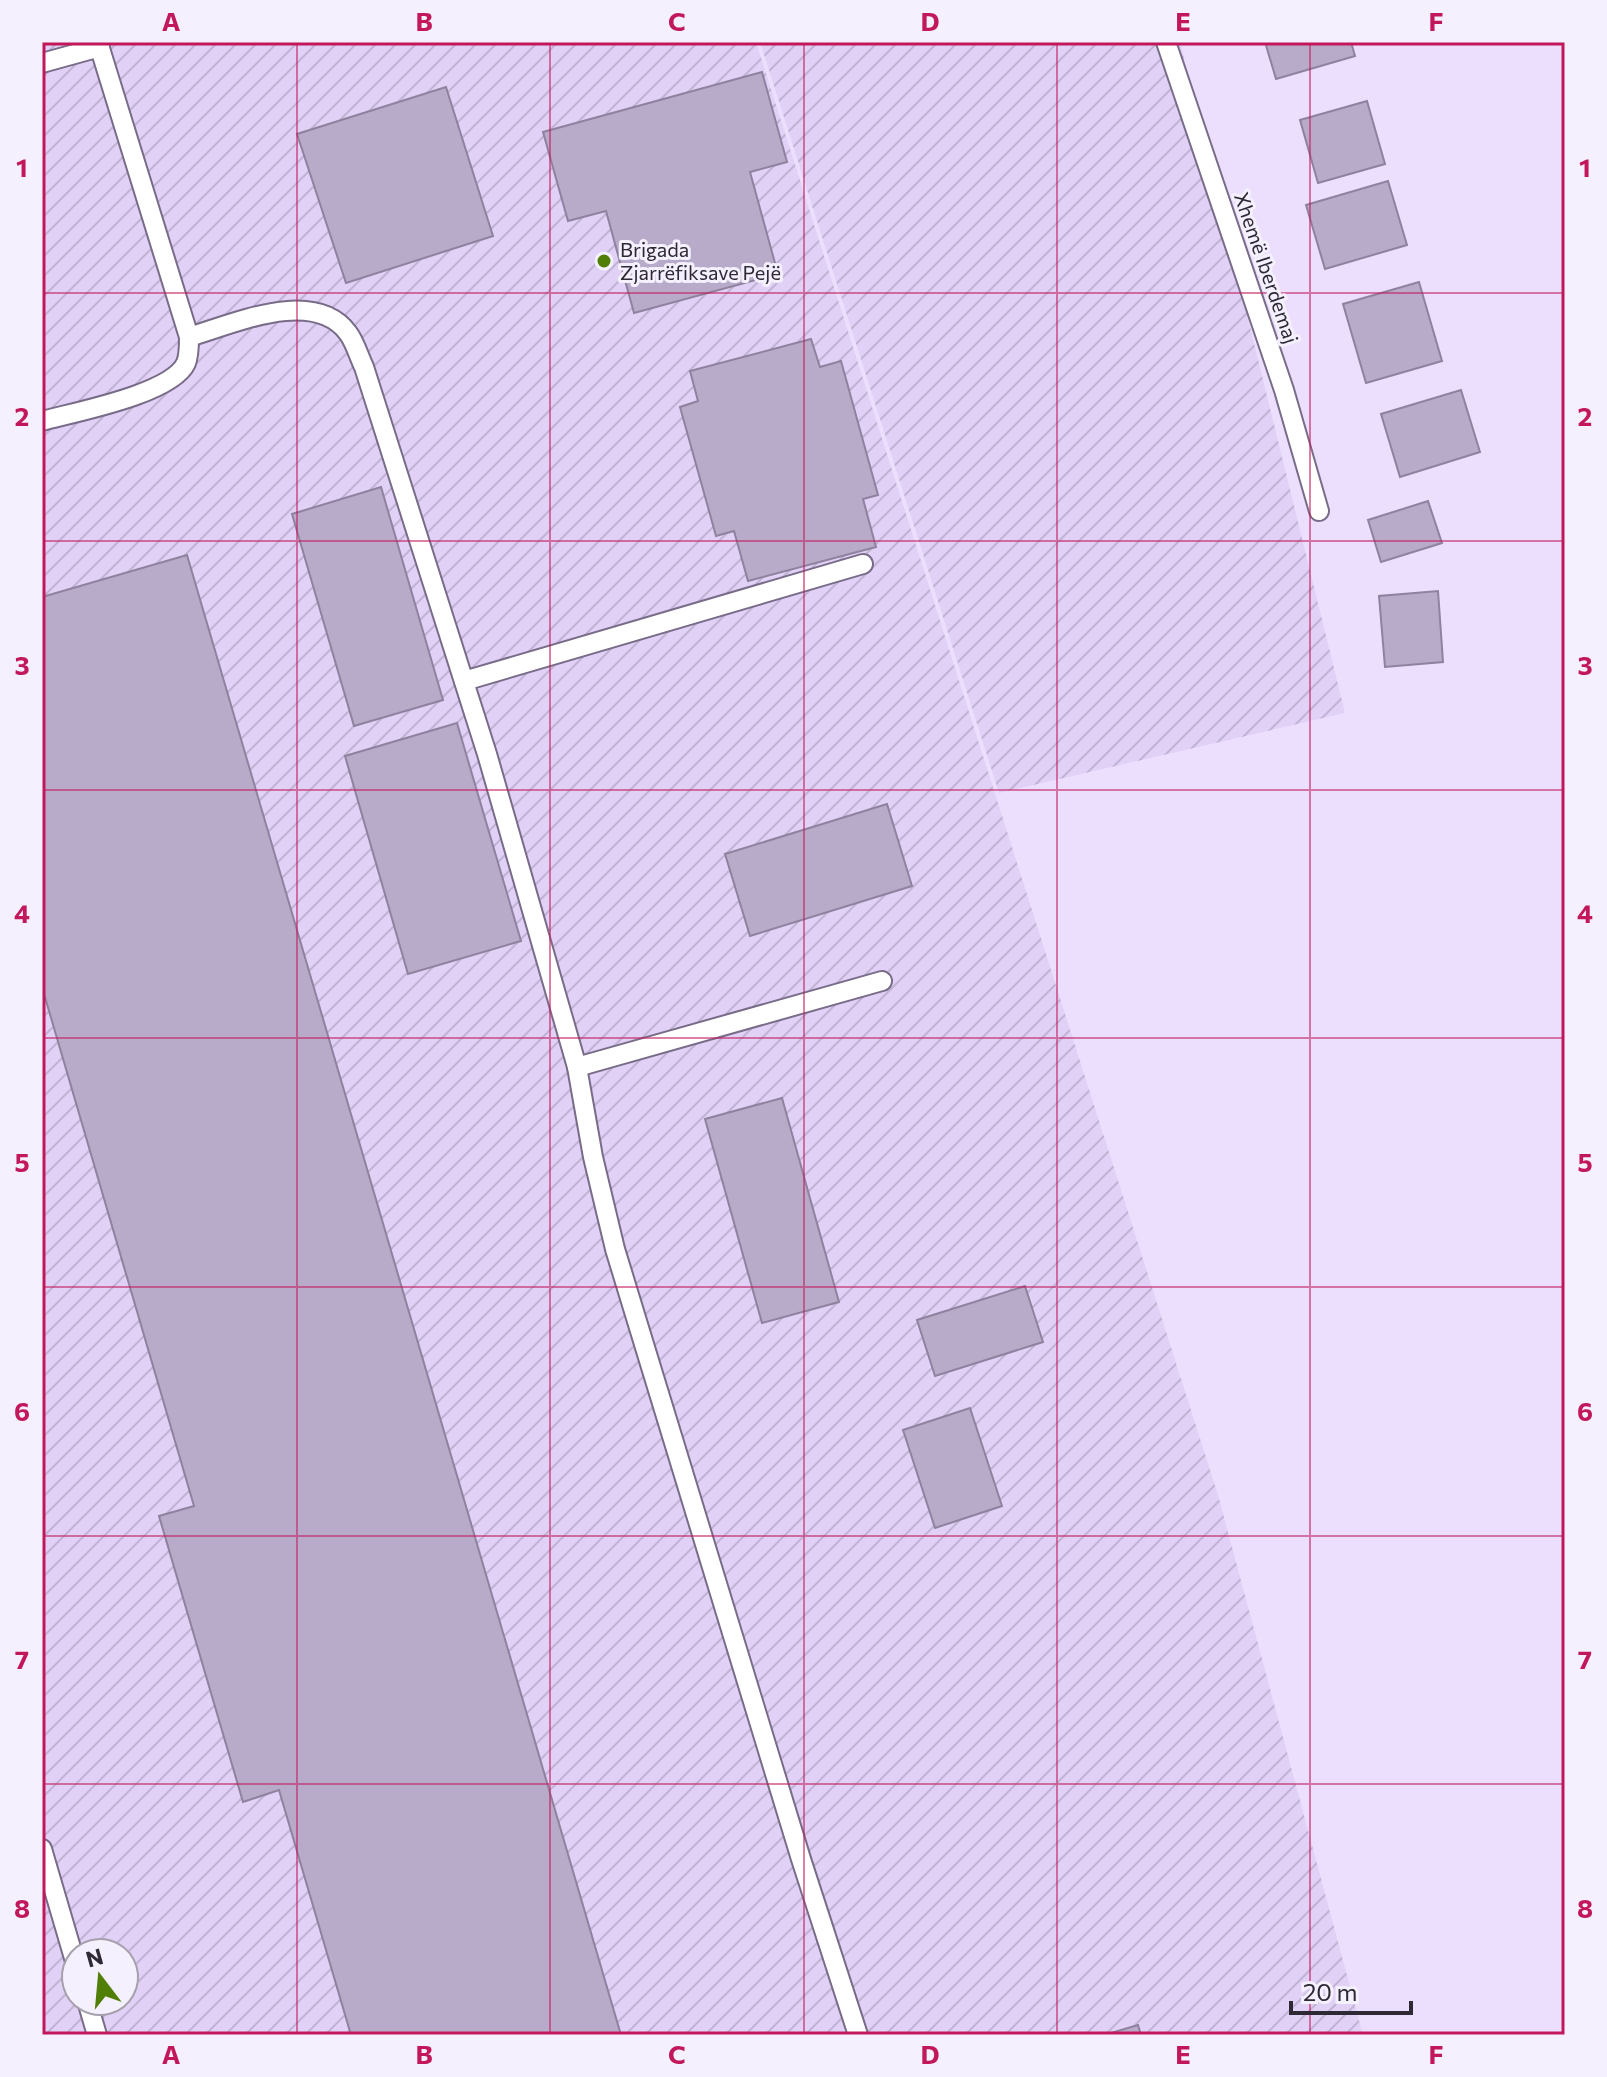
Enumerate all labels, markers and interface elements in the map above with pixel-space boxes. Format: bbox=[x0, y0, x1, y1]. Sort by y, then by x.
text: A bbox=[162, 5, 181, 36]
text: B bbox=[415, 5, 433, 36]
text: C bbox=[668, 5, 686, 36]
text: D bbox=[920, 5, 940, 36]
text: E bbox=[1175, 5, 1191, 36]
text: F bbox=[1428, 5, 1444, 36]
text: 1 bbox=[16, 151, 28, 182]
text: 1 bbox=[1579, 151, 1591, 182]
street label: Xhemë Iberdemaj bbox=[1230, 189, 1304, 346]
place label: Brigada Zjarrëfiksave Pejë bbox=[620, 237, 781, 284]
marker: Brigada Zjarrëfiksave Pejë bbox=[595, 252, 613, 270]
text: 2 bbox=[15, 400, 29, 431]
text: 2 bbox=[1578, 400, 1592, 431]
text: 3 bbox=[14, 649, 30, 680]
text: 3 bbox=[1577, 649, 1593, 680]
text: 4 bbox=[14, 897, 30, 928]
text: 4 bbox=[1577, 897, 1593, 928]
text: 5 bbox=[14, 1146, 30, 1177]
text: 5 bbox=[1577, 1146, 1593, 1177]
text: 6 bbox=[14, 1395, 30, 1426]
text: 6 bbox=[1577, 1395, 1593, 1426]
text: 7 bbox=[15, 1643, 29, 1674]
text: 7 bbox=[1578, 1643, 1592, 1674]
text: 8 bbox=[14, 1892, 30, 1923]
text: 8 bbox=[1577, 1892, 1593, 1923]
north arrow bbox=[60, 1937, 140, 2017]
text: N bbox=[83, 1942, 106, 1973]
scale bar bbox=[1291, 1965, 1411, 2015]
text: 20 m bbox=[1303, 1977, 1357, 2006]
text: A bbox=[162, 2038, 181, 2069]
text: B bbox=[415, 2038, 433, 2069]
text: C bbox=[668, 2038, 686, 2069]
text: D bbox=[920, 2038, 940, 2069]
text: E bbox=[1175, 2038, 1191, 2069]
text: F bbox=[1428, 2038, 1444, 2069]

